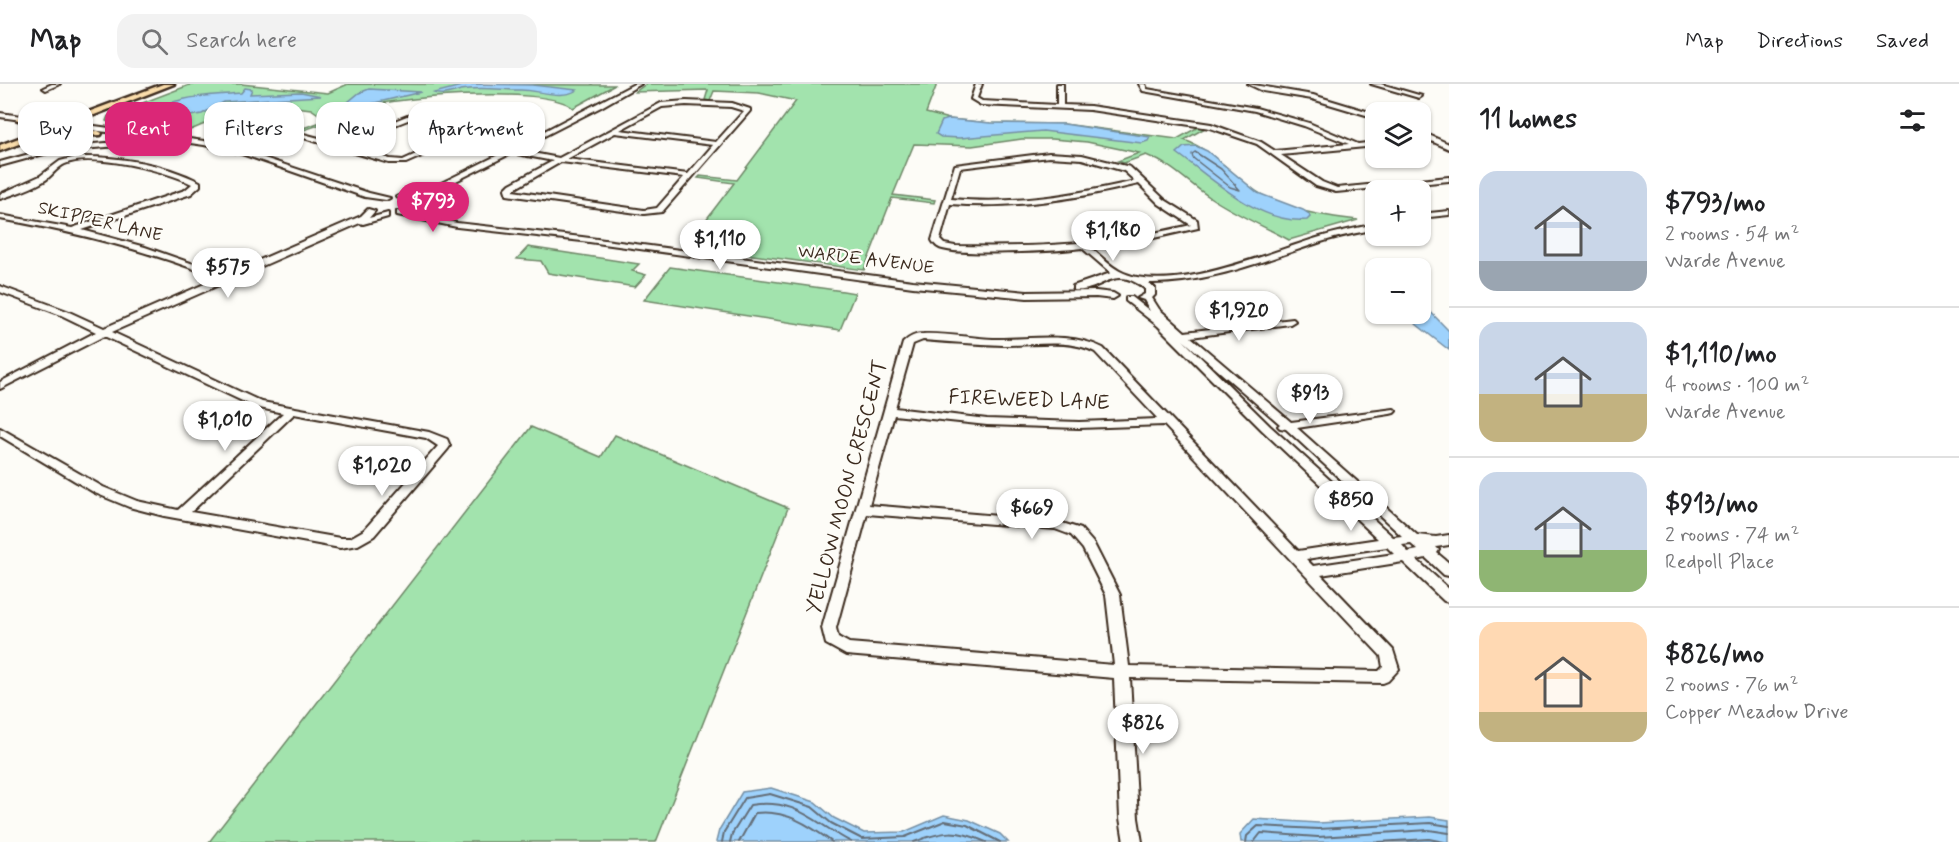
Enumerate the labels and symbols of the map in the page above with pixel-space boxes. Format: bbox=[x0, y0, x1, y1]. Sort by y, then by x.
pin: $793 bbox=[397, 182, 469, 233]
street label: SKIPPER LANE bbox=[35, 196, 165, 248]
pin: $1,180 bbox=[1064, 211, 1162, 262]
pin: $1,110 bbox=[671, 220, 769, 271]
street label: WARDE AVENUE bbox=[797, 240, 935, 280]
pin: $575 bbox=[192, 248, 264, 299]
pin: $1,920 bbox=[1190, 291, 1288, 342]
street label: YELLOW MOON CRESCENT bbox=[800, 357, 894, 617]
pin: $913 bbox=[1274, 374, 1346, 425]
street label: FIREWEED LANE bbox=[948, 383, 1110, 417]
pin: $1,010 bbox=[176, 401, 274, 452]
pin: $1,020 bbox=[333, 446, 431, 497]
pin: $850 bbox=[1315, 481, 1387, 532]
pin: $669 bbox=[996, 489, 1068, 540]
pin: $826 bbox=[1107, 704, 1179, 755]

